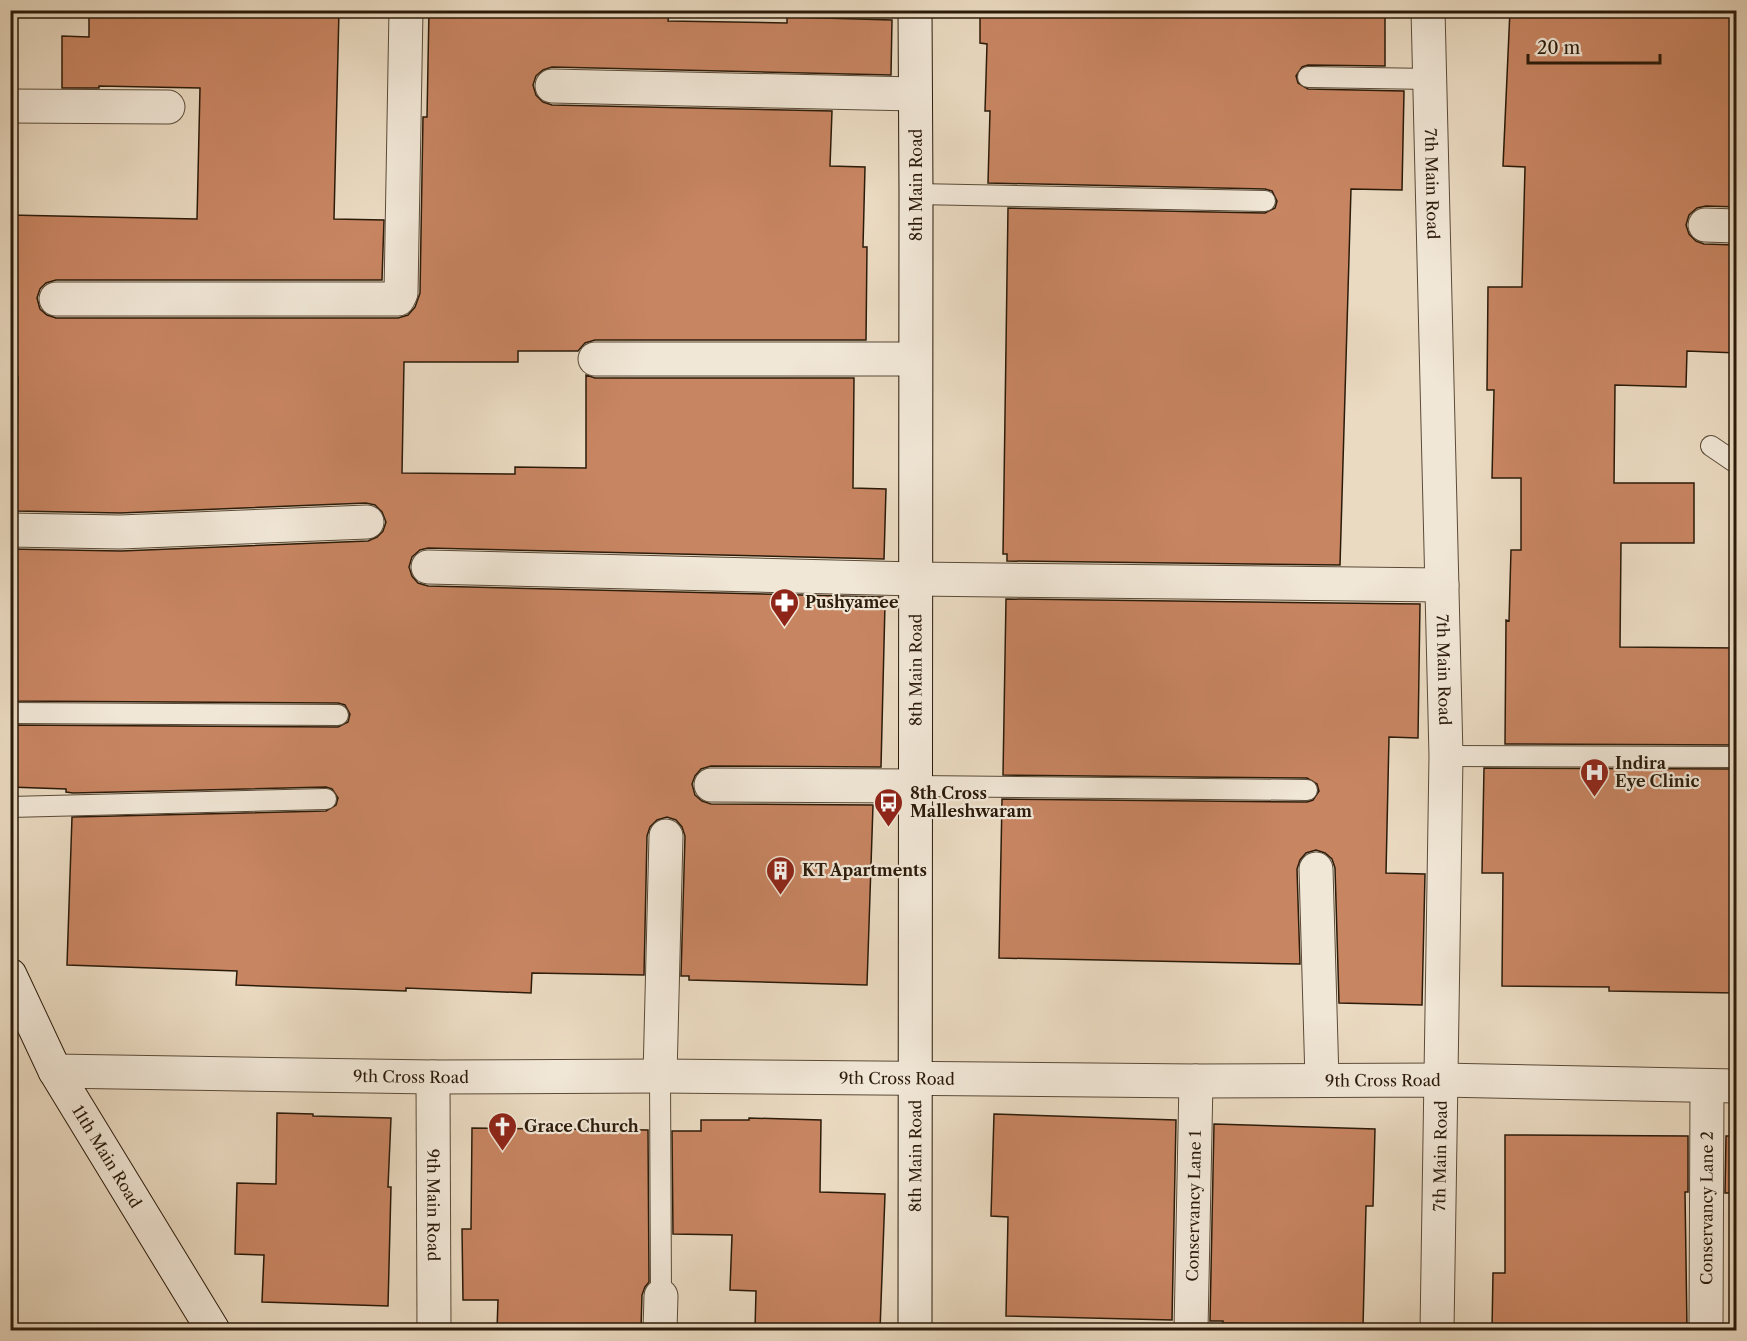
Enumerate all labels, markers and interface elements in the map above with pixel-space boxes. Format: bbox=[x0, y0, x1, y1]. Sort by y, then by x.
scale bar bbox=[1528, 27, 1660, 65]
text: 20 m bbox=[1537, 37, 1581, 59]
street label: 8th Main Road bbox=[906, 128, 926, 241]
street label: 7th Main Road bbox=[1421, 128, 1444, 240]
pharmacy icon: Pushyamee bbox=[768, 586, 800, 628]
place label: Pushyamee bbox=[805, 592, 899, 612]
street label: 8th Main Road bbox=[906, 613, 926, 726]
street label: 7th Main Road bbox=[1433, 614, 1455, 726]
place label: Indira Eye Clinic bbox=[1615, 753, 1700, 791]
hospital icon: Indira Eye Clinic bbox=[1578, 756, 1610, 798]
place label: 8th Cross Malleshwaram bbox=[910, 783, 1032, 821]
bus stop icon: 8th Cross Malleshwaram bbox=[873, 786, 905, 828]
building icon: KT Apartments bbox=[765, 854, 797, 896]
place label: KT Apartments bbox=[802, 860, 927, 880]
street label: 9th Cross Road bbox=[353, 1066, 469, 1087]
street label: 9th Cross Road bbox=[839, 1068, 955, 1089]
street label: 9th Cross Road bbox=[1325, 1070, 1441, 1090]
street label: 8th Main Road bbox=[905, 1099, 925, 1212]
street label: 7th Main Road bbox=[1429, 1100, 1451, 1212]
street label: 11th Main Road bbox=[68, 1101, 146, 1212]
church icon: Grace Church bbox=[487, 1110, 519, 1152]
place label: Grace Church bbox=[524, 1116, 639, 1136]
street label: Conservancy Lane 1 bbox=[1182, 1130, 1205, 1282]
street label: Conservancy Lane 2 bbox=[1696, 1131, 1717, 1285]
street label: 9th Main Road bbox=[423, 1149, 444, 1262]

